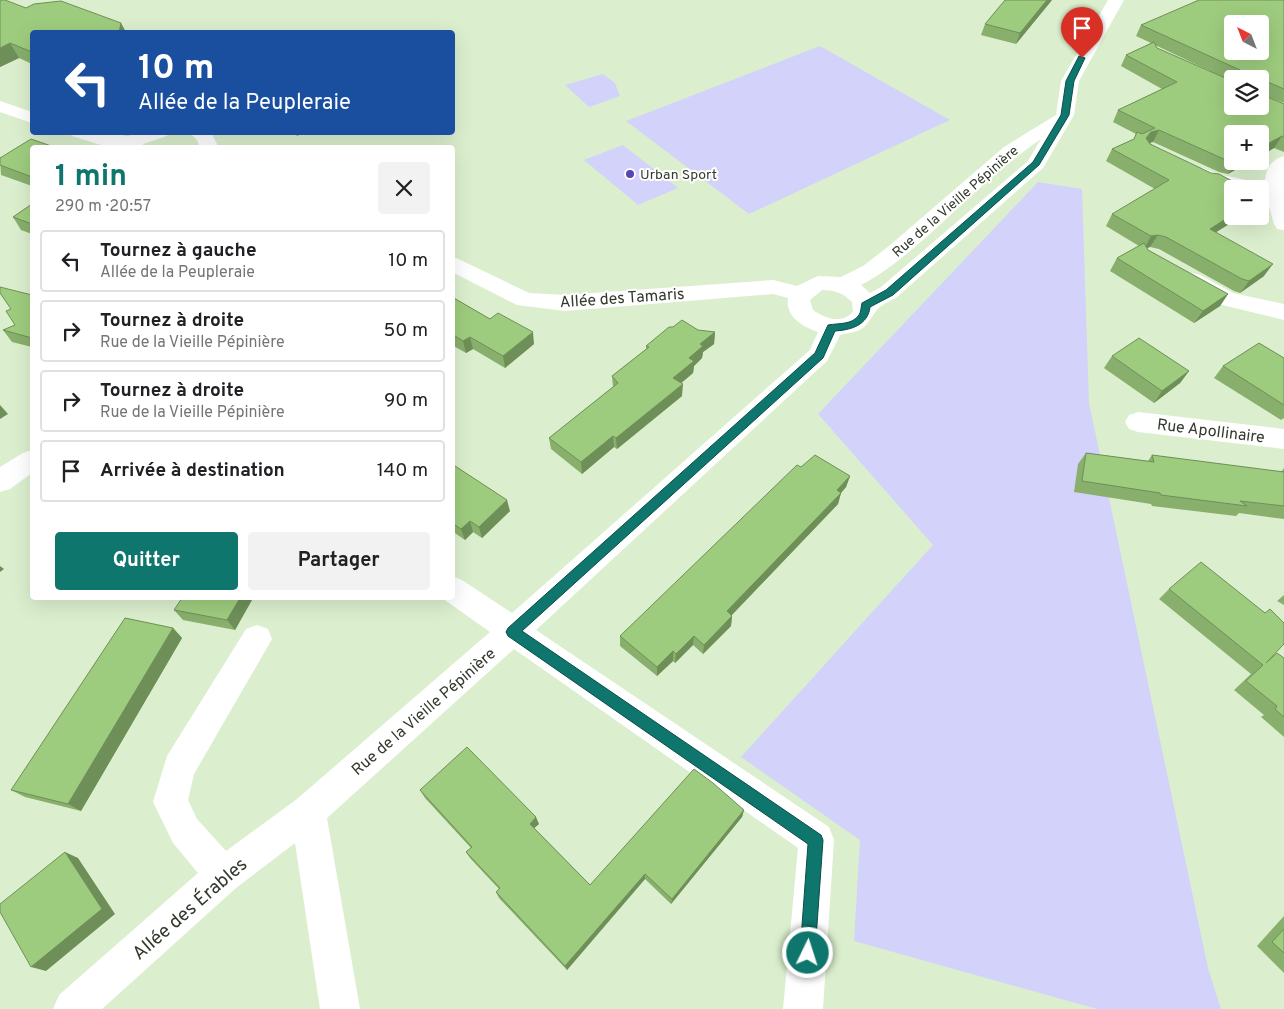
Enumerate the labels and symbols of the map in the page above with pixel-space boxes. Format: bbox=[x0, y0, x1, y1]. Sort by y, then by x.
pin bbox=[1061, 7, 1103, 58]
north arrow bbox=[1224, 15, 1269, 60]
street label: Rue de la Vieille Pépinière bbox=[889, 143, 1023, 262]
place label: Urban Sport bbox=[640, 167, 717, 184]
marker: Urban Sport bbox=[624, 168, 636, 180]
street label: Allée des Tamaris bbox=[559, 285, 685, 313]
street label: Rue Apollinaire bbox=[1156, 415, 1266, 449]
street label: Rue de la Vieille Pépinière bbox=[348, 644, 501, 781]
street label: Allée des Érables bbox=[127, 852, 253, 966]
position arrow bbox=[781, 926, 833, 978]

